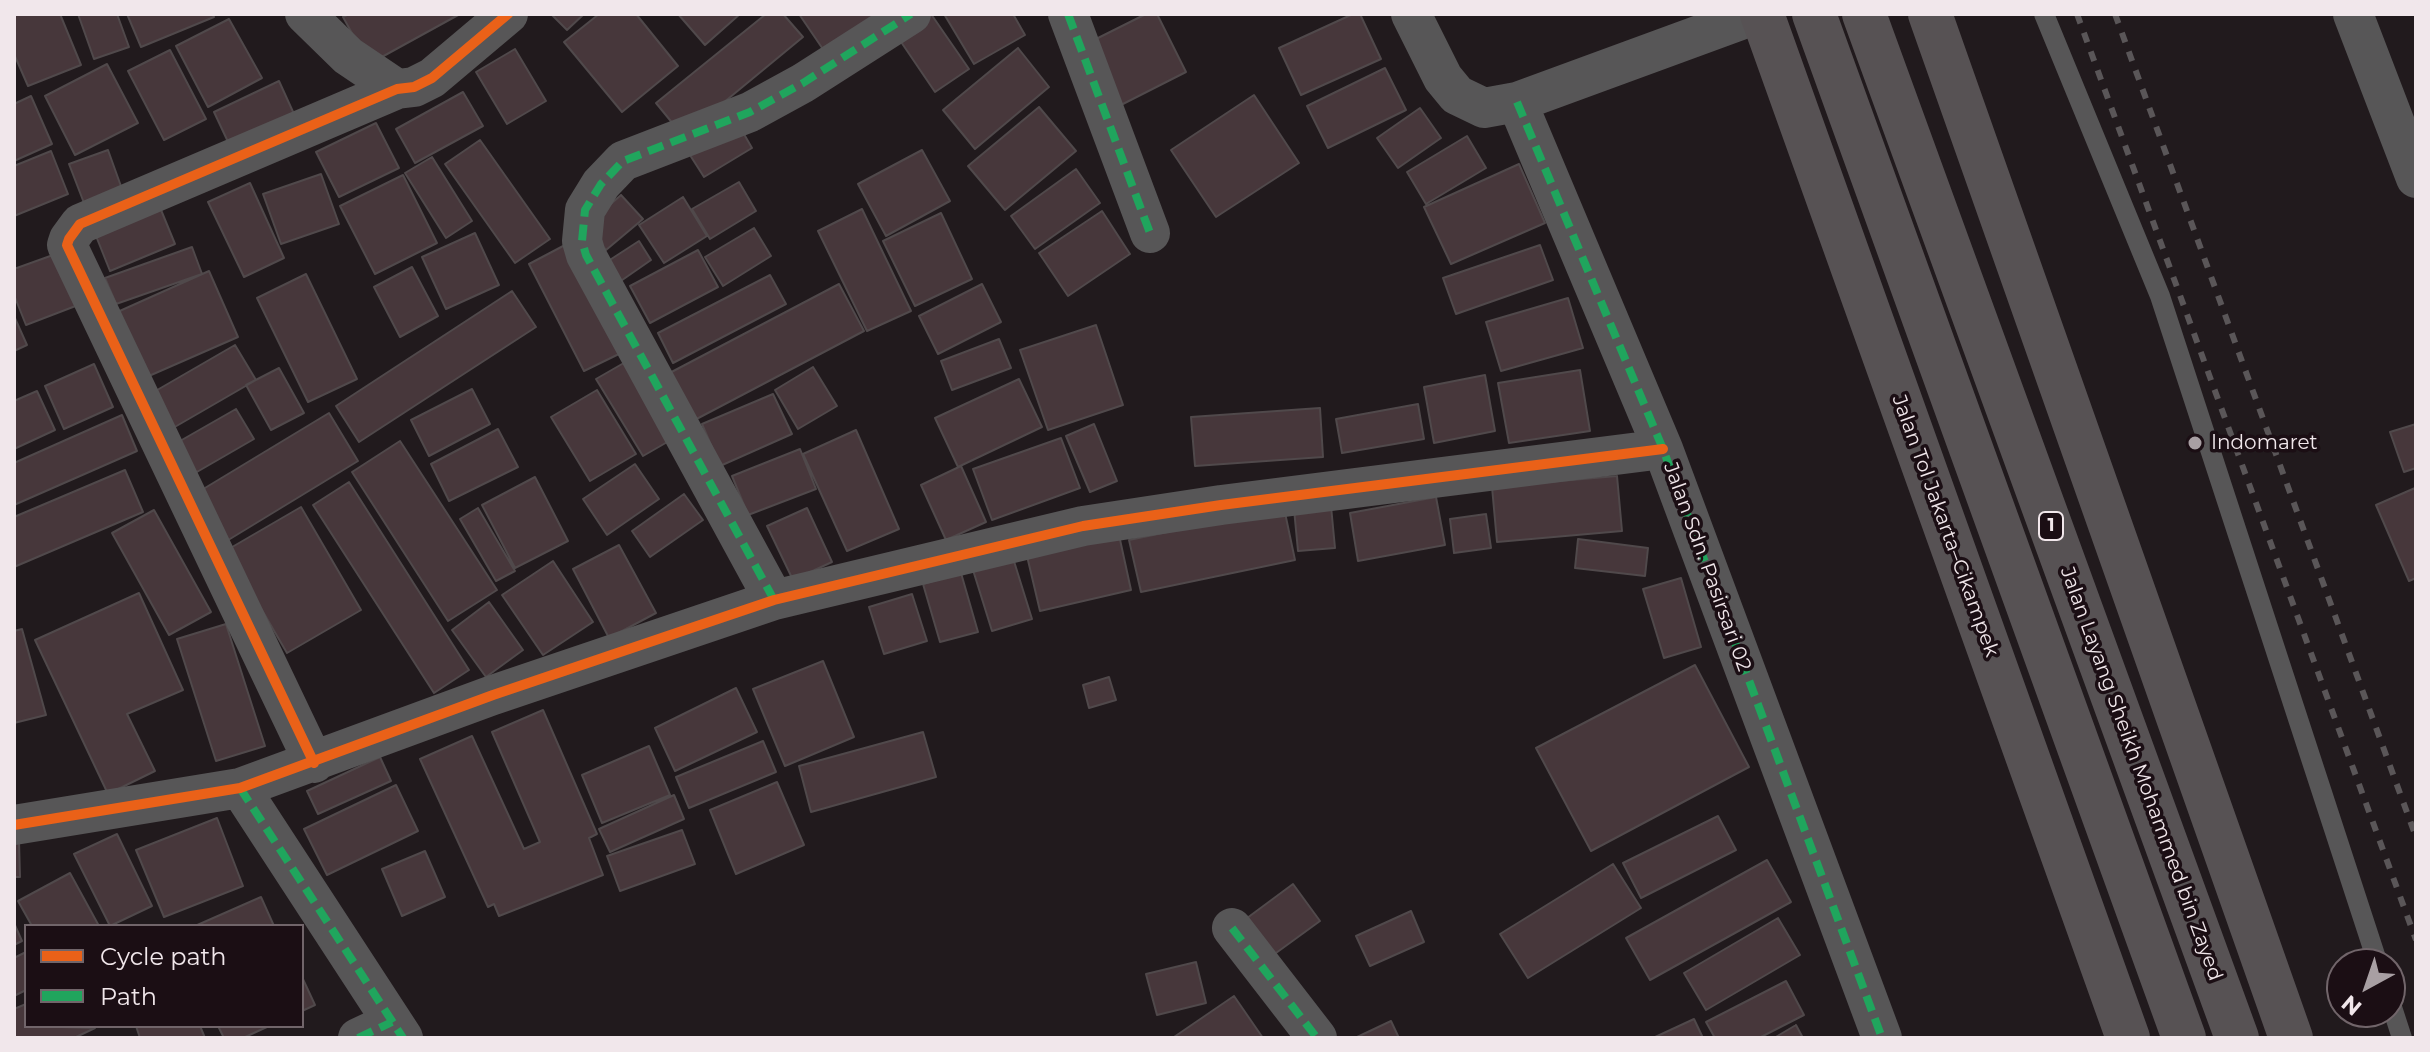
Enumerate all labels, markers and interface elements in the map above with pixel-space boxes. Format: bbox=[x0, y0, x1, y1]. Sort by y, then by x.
street label: Jalan Tol Jakarta–Cikampek bbox=[1886, 392, 2004, 660]
place label: Indomaret bbox=[2211, 431, 2318, 455]
marker: Indomaret bbox=[2186, 434, 2204, 452]
street label: Jalan Sdn. Pasirsari 02 bbox=[1658, 459, 1756, 675]
road number: 1 bbox=[2039, 512, 2063, 540]
street label: Jalan Layang Sheikh Mohammed bin Zayed bbox=[2055, 564, 2227, 984]
legend bbox=[24, 924, 304, 1028]
text: Cycle path bbox=[100, 942, 227, 971]
north arrow bbox=[2326, 948, 2406, 1028]
text: Path bbox=[100, 982, 157, 1011]
text: N bbox=[2336, 989, 2367, 1021]

